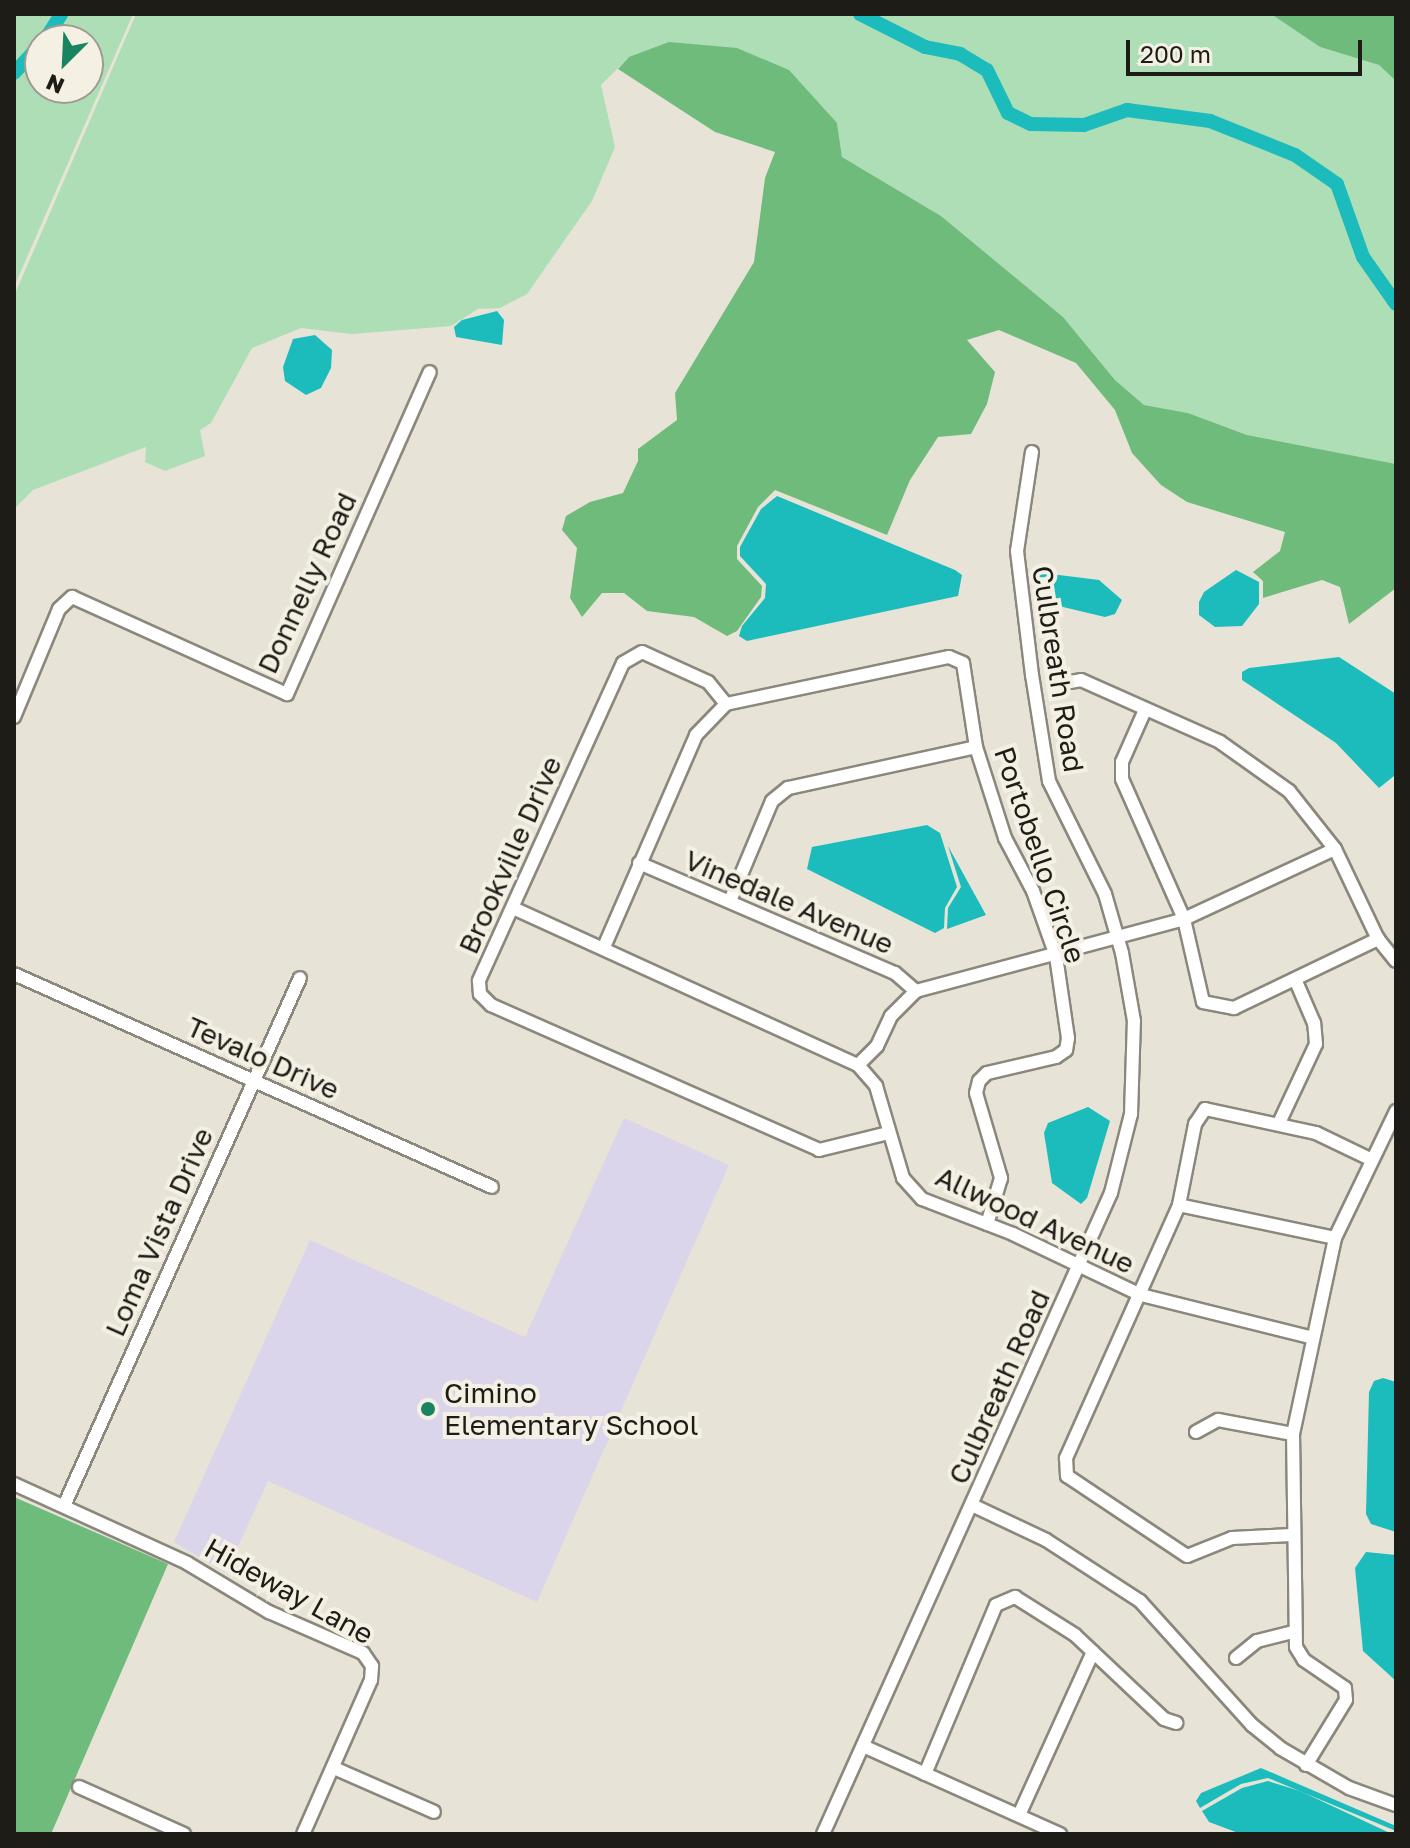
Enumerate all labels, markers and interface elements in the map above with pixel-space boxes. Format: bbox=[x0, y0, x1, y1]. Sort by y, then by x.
north arrow bbox=[24, 24, 104, 104]
scale bar bbox=[1130, 24, 1366, 74]
text: 200 m bbox=[1140, 39, 1211, 68]
text: N bbox=[42, 69, 68, 100]
street label: Donnelly Road bbox=[250, 487, 364, 679]
street label: Culbreath Road bbox=[1025, 563, 1091, 775]
street label: Portobello Circle bbox=[987, 742, 1093, 968]
street label: Brookville Drive bbox=[451, 751, 569, 959]
street label: Vinedale Avenue bbox=[680, 843, 898, 961]
street label: Tevalo Drive bbox=[182, 1009, 344, 1107]
street label: Loma Vista Drive bbox=[98, 1123, 220, 1341]
street label: Allwood Avenue bbox=[931, 1159, 1139, 1281]
street label: Culbreath Road bbox=[941, 1285, 1057, 1489]
place label: Cimino Elementary School bbox=[444, 1376, 698, 1442]
marker: Cimino Elementary School bbox=[419, 1400, 437, 1418]
street label: Hideway Lane bbox=[199, 1531, 379, 1651]

